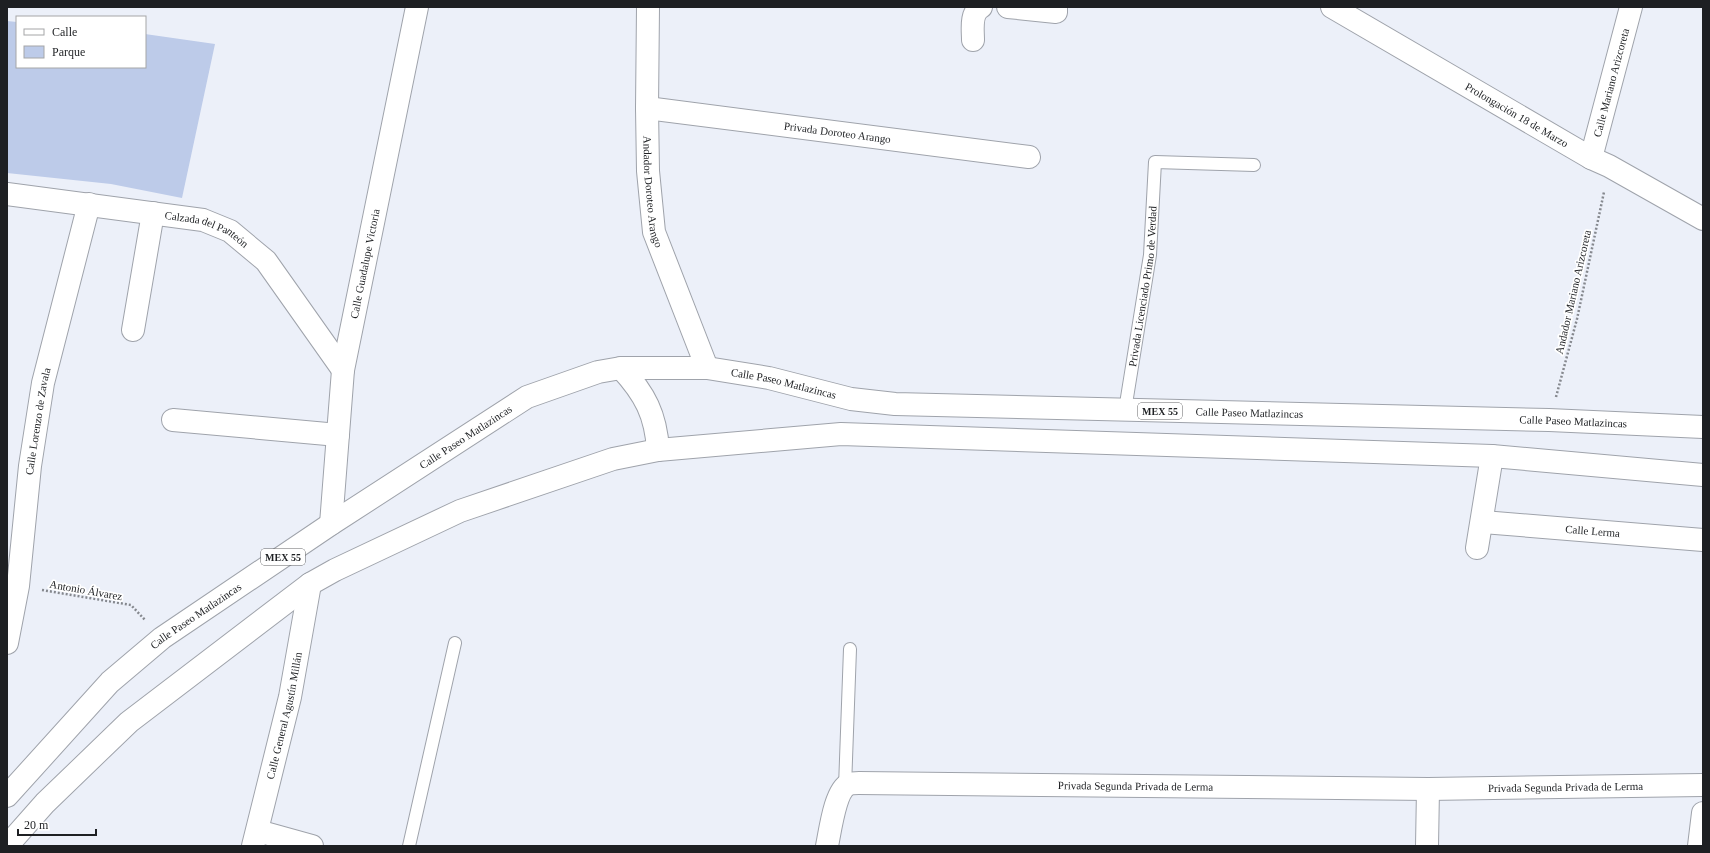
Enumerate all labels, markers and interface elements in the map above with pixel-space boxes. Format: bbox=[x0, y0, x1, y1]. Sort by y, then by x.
legend bbox=[16, 16, 146, 68]
text: Calle bbox=[52, 25, 77, 39]
street label: Calle Mariano Arizcoreta bbox=[1591, 27, 1631, 138]
text: Parque bbox=[52, 45, 85, 59]
street label: Prolongación 18 de Marzo bbox=[1463, 80, 1571, 150]
street label: Privada Doroteo Arango bbox=[783, 120, 892, 145]
street label: Andador Doroteo Arango bbox=[641, 136, 666, 250]
street label: Privada Licenciado Primo de Verdad bbox=[1126, 205, 1159, 367]
street label: Calle Guadalupe Victoria bbox=[348, 208, 382, 320]
street label: Calzada del Panteón bbox=[164, 209, 251, 250]
street label: Andador Mariano Arizcoreta bbox=[1553, 229, 1593, 355]
street label: Calle Lorenzo de Zavala bbox=[23, 366, 53, 475]
street label: Calle Paseo Matlazincas bbox=[730, 366, 838, 401]
street label: Calle Paseo Matlazincas bbox=[417, 402, 514, 471]
road number: MEX 55 bbox=[1138, 403, 1182, 419]
street label: Calle Paseo Matlazincas bbox=[1195, 405, 1303, 420]
street label: Calle Paseo Matlazincas bbox=[1519, 413, 1627, 430]
street label: Calle Lerma bbox=[1565, 523, 1621, 539]
road number: MEX 55 bbox=[261, 549, 305, 565]
street label: Antonio Álvarez bbox=[49, 578, 123, 602]
street label: Calle Paseo Matlazincas bbox=[148, 580, 243, 651]
street label: Calle General Agustín Millán bbox=[264, 651, 304, 780]
street label: Privada Segunda Privada de Lerma bbox=[1058, 779, 1213, 793]
street label: Privada Segunda Privada de Lerma bbox=[1488, 780, 1643, 794]
scale bar bbox=[18, 811, 96, 837]
text: 20 m bbox=[24, 818, 49, 832]

